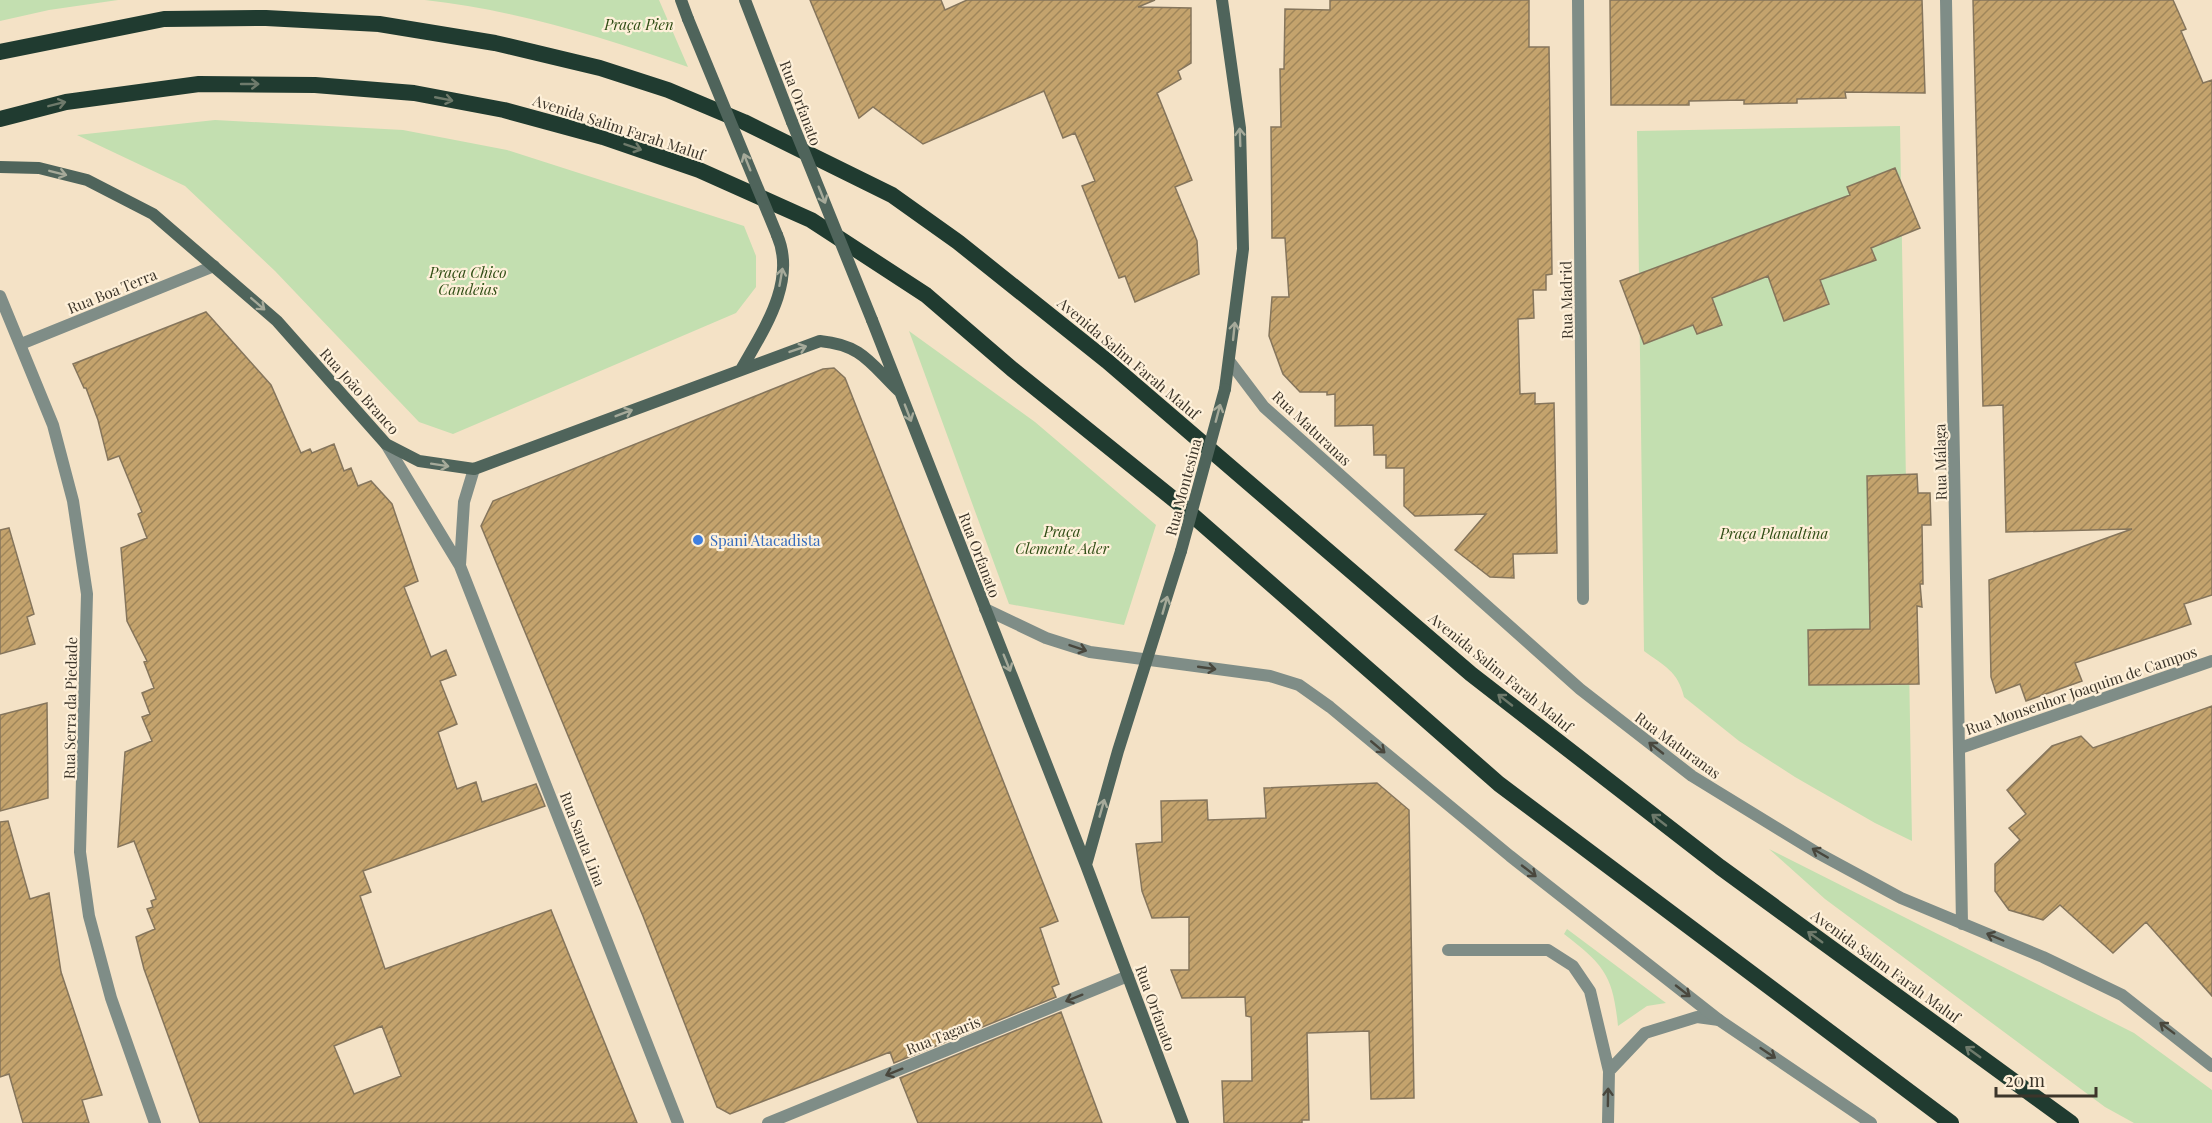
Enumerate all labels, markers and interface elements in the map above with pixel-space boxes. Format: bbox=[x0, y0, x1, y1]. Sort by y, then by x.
park label: Praça Pien bbox=[603, 14, 674, 34]
street label: Rua Orfanato bbox=[776, 58, 826, 148]
one-way arrow bbox=[240, 78, 260, 90]
street label: Avenida Salim Farah Maluf bbox=[530, 89, 708, 165]
one-way arrow bbox=[434, 94, 454, 105]
one-way arrow bbox=[47, 98, 66, 110]
one-way arrow bbox=[1235, 127, 1246, 147]
one-way arrow bbox=[623, 143, 642, 154]
one-way arrow bbox=[741, 153, 752, 171]
one-way arrow bbox=[48, 167, 67, 179]
one-way arrow bbox=[817, 186, 828, 204]
street label: Rua Madrid bbox=[1555, 260, 1577, 339]
park label: Praça Chico Candeias bbox=[428, 262, 507, 299]
street label: Rua Boa Terra bbox=[64, 264, 160, 318]
one-way arrow bbox=[776, 267, 787, 287]
street label: Avenida Salim Farah Maluf bbox=[1053, 292, 1205, 424]
one-way arrow bbox=[250, 297, 265, 311]
one-way arrow bbox=[1228, 322, 1239, 342]
one-way arrow bbox=[788, 343, 807, 354]
street label: Rua João Branco bbox=[316, 344, 404, 438]
street label: Rua Maturanas bbox=[1268, 386, 1356, 470]
one-way arrow bbox=[903, 404, 914, 422]
one-way arrow bbox=[1213, 404, 1224, 423]
one-way arrow bbox=[614, 406, 633, 417]
street label: Rua Málaga bbox=[1929, 423, 1951, 501]
street label: Rua Montesina bbox=[1160, 436, 1206, 538]
one-way arrow bbox=[429, 460, 449, 471]
street label: Rua Orfanato bbox=[955, 510, 1005, 600]
park label: Praça Clemente Ader bbox=[1015, 521, 1109, 558]
park label: Praça Planaltina bbox=[1719, 523, 1828, 543]
place label: Spani Atacadista bbox=[710, 530, 821, 550]
marker: Spani Atacadista bbox=[691, 533, 705, 547]
one-way arrow bbox=[1160, 596, 1171, 615]
street label: Avenida Salim Farah Maluf bbox=[1424, 607, 1578, 737]
street label: Rua Serra da Piedade bbox=[59, 637, 81, 779]
street label: Rua Monsenhor Joaquim de Campos bbox=[1963, 641, 2199, 739]
one-way arrow bbox=[1068, 644, 1086, 655]
one-way arrow bbox=[1002, 654, 1013, 672]
one-way arrow bbox=[1196, 662, 1216, 673]
one-way arrow bbox=[1498, 694, 1514, 707]
street label: Rua Maturanas bbox=[1631, 707, 1725, 783]
one-way arrow bbox=[1370, 740, 1385, 754]
one-way arrow bbox=[1648, 742, 1664, 755]
street label: Rua Santa Lina bbox=[556, 789, 610, 890]
one-way arrow bbox=[1097, 799, 1108, 818]
one-way arrow bbox=[1651, 814, 1667, 827]
one-way arrow bbox=[1812, 847, 1829, 859]
one-way arrow bbox=[1521, 864, 1537, 877]
street label: Avenida Salim Farah Maluf bbox=[1807, 905, 1965, 1027]
one-way arrow bbox=[1808, 931, 1824, 943]
one-way arrow bbox=[1987, 931, 2005, 942]
street label: Rua Orfanato bbox=[1131, 962, 1181, 1054]
one-way arrow bbox=[1674, 984, 1690, 997]
one-way arrow bbox=[1065, 993, 1084, 1004]
street label: Rua Tagaris bbox=[903, 1011, 983, 1059]
one-way arrow bbox=[2159, 1022, 2175, 1035]
one-way arrow bbox=[1966, 1045, 1982, 1058]
one-way arrow bbox=[1759, 1046, 1776, 1059]
scale bar bbox=[1996, 1060, 2096, 1098]
one-way arrow bbox=[885, 1067, 903, 1078]
text: 20 m bbox=[2005, 1068, 2045, 1092]
one-way arrow bbox=[1603, 1087, 1614, 1107]

